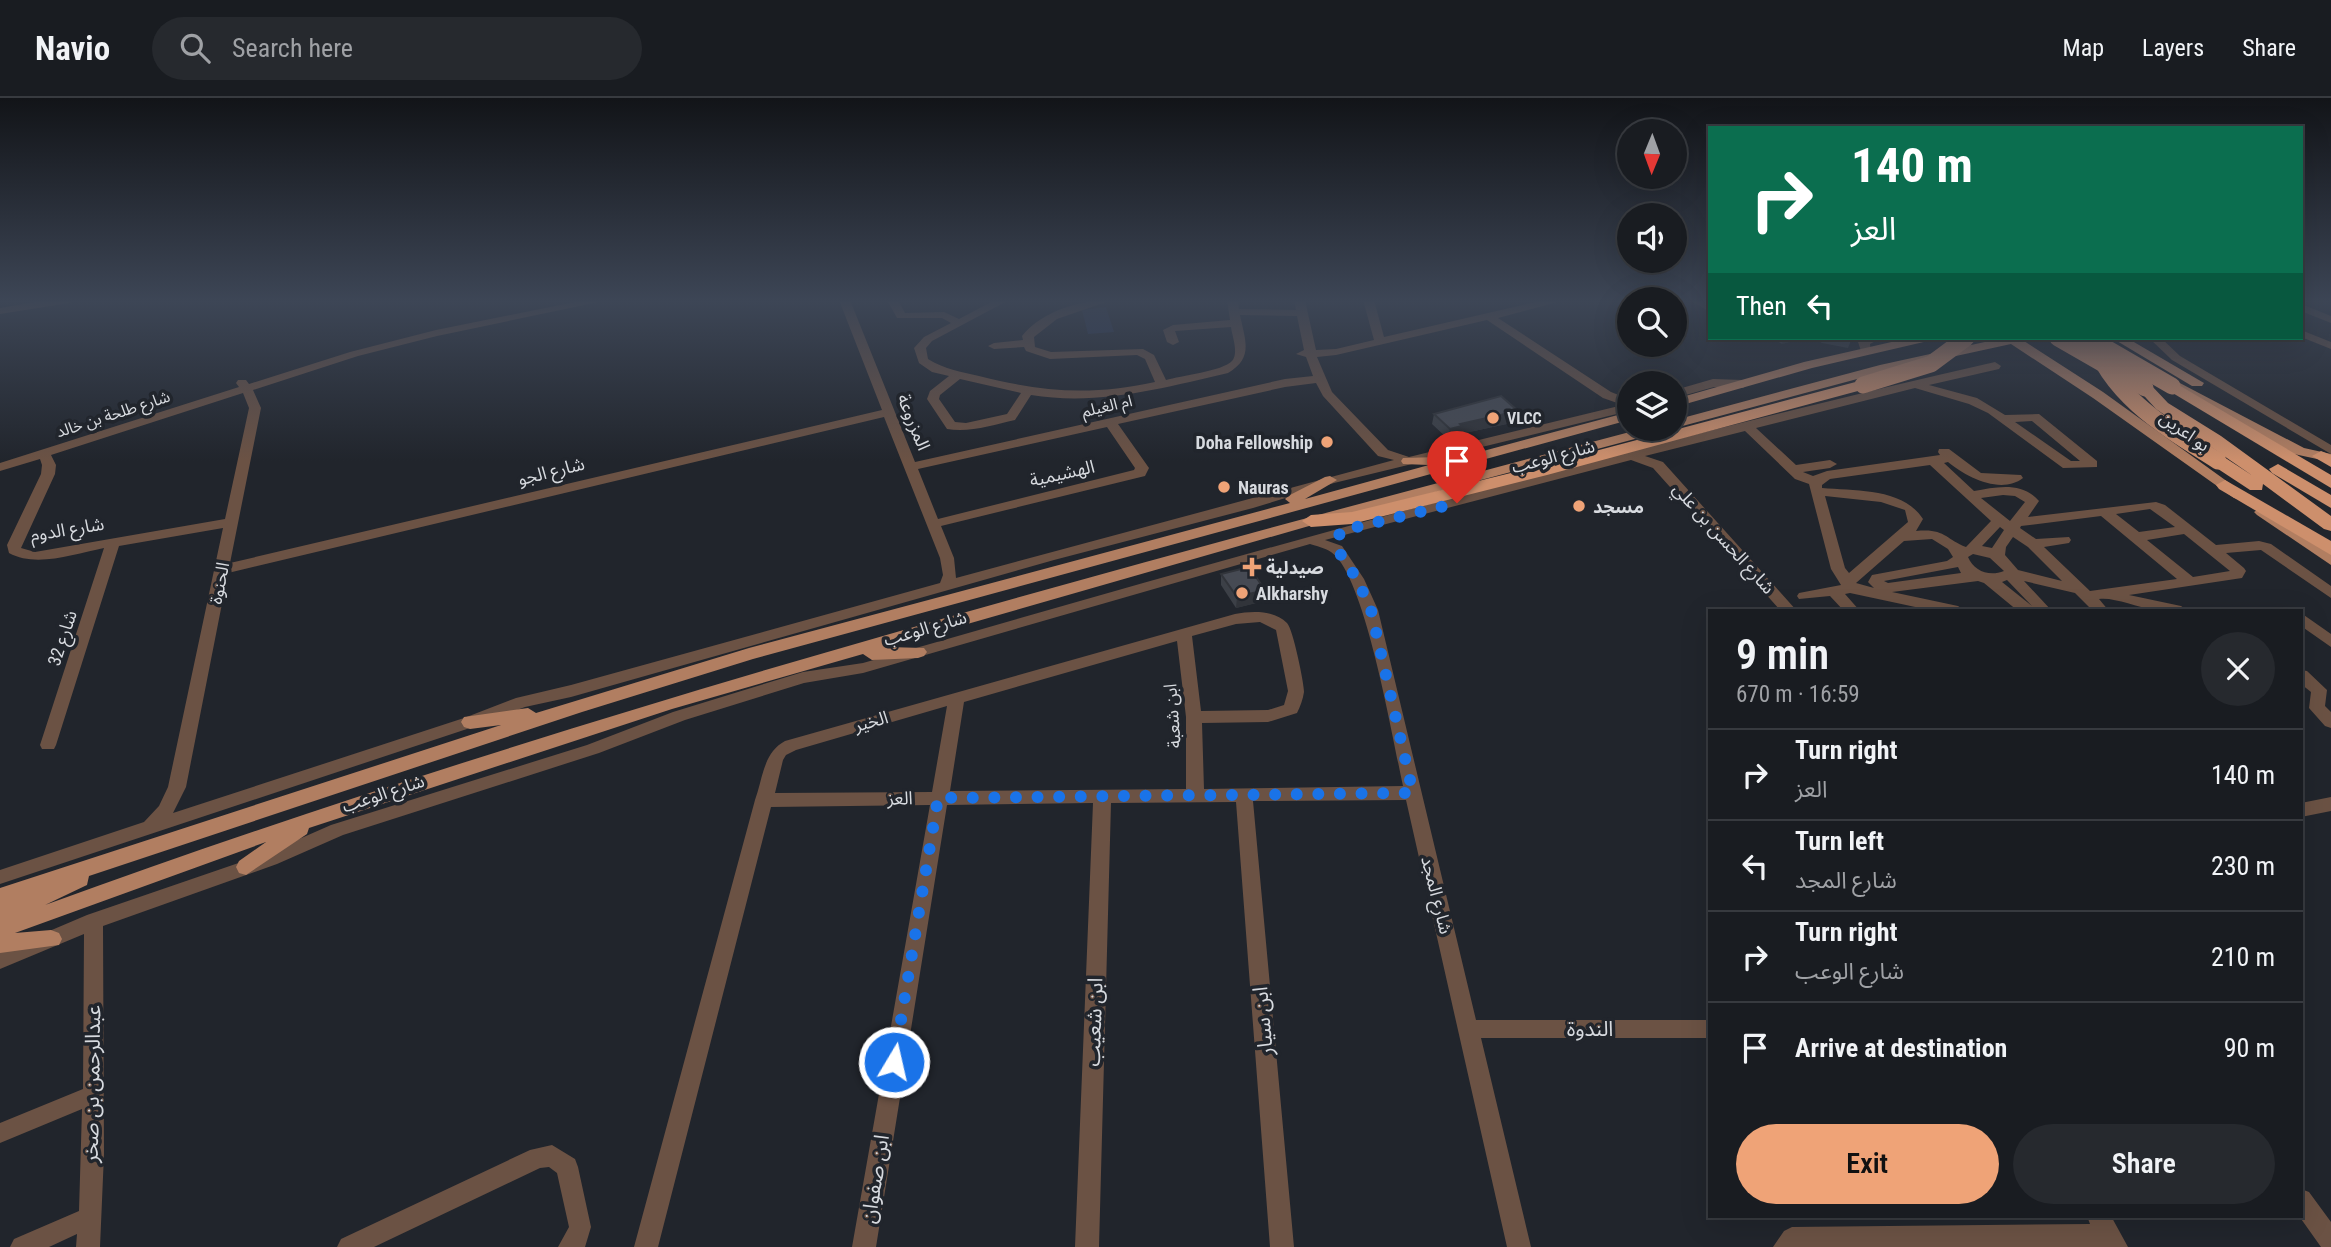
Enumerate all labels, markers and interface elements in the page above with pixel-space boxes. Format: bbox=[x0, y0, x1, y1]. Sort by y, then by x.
search box bbox=[152, 17, 642, 80]
text: Navio bbox=[35, 29, 110, 68]
icon: search bbox=[176, 29, 214, 67]
text: Search here bbox=[232, 33, 353, 63]
text: Map bbox=[2063, 34, 2104, 62]
text: Layers bbox=[2142, 34, 2204, 62]
text: Share bbox=[2242, 34, 2296, 62]
north arrow bbox=[1617, 119, 1687, 189]
map controls bbox=[1617, 119, 1687, 441]
text: 140 m bbox=[1851, 137, 1973, 194]
icon: right bbox=[1736, 154, 1827, 245]
button: sound bbox=[1617, 203, 1687, 273]
text: العز bbox=[1851, 210, 1896, 248]
button: search bbox=[1617, 287, 1687, 357]
icon: left bbox=[1801, 287, 1839, 325]
text: Then bbox=[1736, 291, 1787, 321]
button: layers bbox=[1617, 371, 1687, 441]
street label: شارع طلحة بن خالد bbox=[54, 387, 173, 444]
street label: المزروعة bbox=[892, 391, 935, 454]
street label: ام الغيلم bbox=[1080, 391, 1135, 424]
street label: بو اعرين bbox=[2155, 406, 2214, 456]
place label: VLCC bbox=[1507, 409, 1542, 428]
marker: VLCC bbox=[1485, 410, 1501, 426]
pin bbox=[1427, 431, 1487, 503]
place label: Doha Fellowship bbox=[1195, 432, 1313, 453]
marker: Doha Fellowship bbox=[1319, 434, 1335, 450]
street label: شارع الوعب bbox=[1509, 435, 1598, 481]
icon: arrive bbox=[1438, 442, 1476, 480]
street label: شارع الجو bbox=[515, 453, 588, 493]
street label: الهشيمية bbox=[1027, 455, 1097, 491]
place label: Nauras bbox=[1238, 477, 1289, 498]
street label: شارع الحسن بن علي bbox=[1666, 478, 1779, 600]
marker: Nauras bbox=[1216, 479, 1232, 495]
place label: مسجد bbox=[1593, 496, 1644, 517]
marker: مسجد bbox=[1571, 498, 1587, 514]
street label: شارع الدوم bbox=[29, 513, 106, 549]
place label: صيدلية bbox=[1266, 557, 1324, 578]
marker: صيدلية bbox=[1244, 559, 1260, 575]
street label: الحنوة bbox=[205, 560, 234, 606]
place label: Alkharshy bbox=[1256, 583, 1328, 604]
marker: Alkharshy bbox=[1234, 585, 1250, 601]
street label: شارع الوعب bbox=[881, 606, 970, 654]
street label: شارع 32 bbox=[43, 608, 85, 670]
text: 9 min bbox=[1736, 630, 1829, 679]
button: close bbox=[2201, 632, 2275, 706]
text: 670 m · 16:59 bbox=[1736, 681, 1860, 708]
street label: ابن شعبة bbox=[1159, 683, 1186, 749]
street label: الخير bbox=[851, 706, 891, 737]
text: Turn right bbox=[1795, 735, 1897, 765]
icon: right bbox=[1736, 756, 1774, 794]
text: 140 m bbox=[2211, 760, 2275, 790]
street label: شارع الوعب bbox=[339, 770, 428, 820]
text: العز bbox=[1795, 776, 1828, 803]
street label: العز bbox=[886, 787, 913, 810]
text: Turn left bbox=[1795, 826, 1884, 856]
icon: left bbox=[1736, 847, 1774, 885]
text: 230 m bbox=[2211, 851, 2275, 881]
street label: شارع المجد bbox=[1413, 854, 1457, 937]
text: شارع المجد bbox=[1795, 867, 1897, 894]
text: Turn right bbox=[1795, 917, 1897, 947]
icon: right bbox=[1736, 938, 1774, 976]
text: 210 m bbox=[2211, 942, 2275, 972]
text: شارع الوعب bbox=[1795, 958, 1904, 985]
street label: ابن شعيب bbox=[1080, 977, 1108, 1067]
street label: ابن سيار bbox=[1248, 986, 1278, 1057]
street label: عبدالرحمن بن صخر bbox=[79, 1005, 105, 1164]
street label: الندوة bbox=[1567, 1017, 1613, 1041]
position arrow bbox=[857, 1025, 931, 1099]
icon: arrive bbox=[1736, 1029, 1774, 1067]
text: Arrive at destination bbox=[1795, 1033, 2007, 1063]
text: 90 m bbox=[2224, 1033, 2275, 1063]
button: Exit bbox=[1736, 1124, 1999, 1204]
button: Share bbox=[2013, 1124, 2275, 1204]
street label: ابن صفوان bbox=[856, 1133, 894, 1225]

